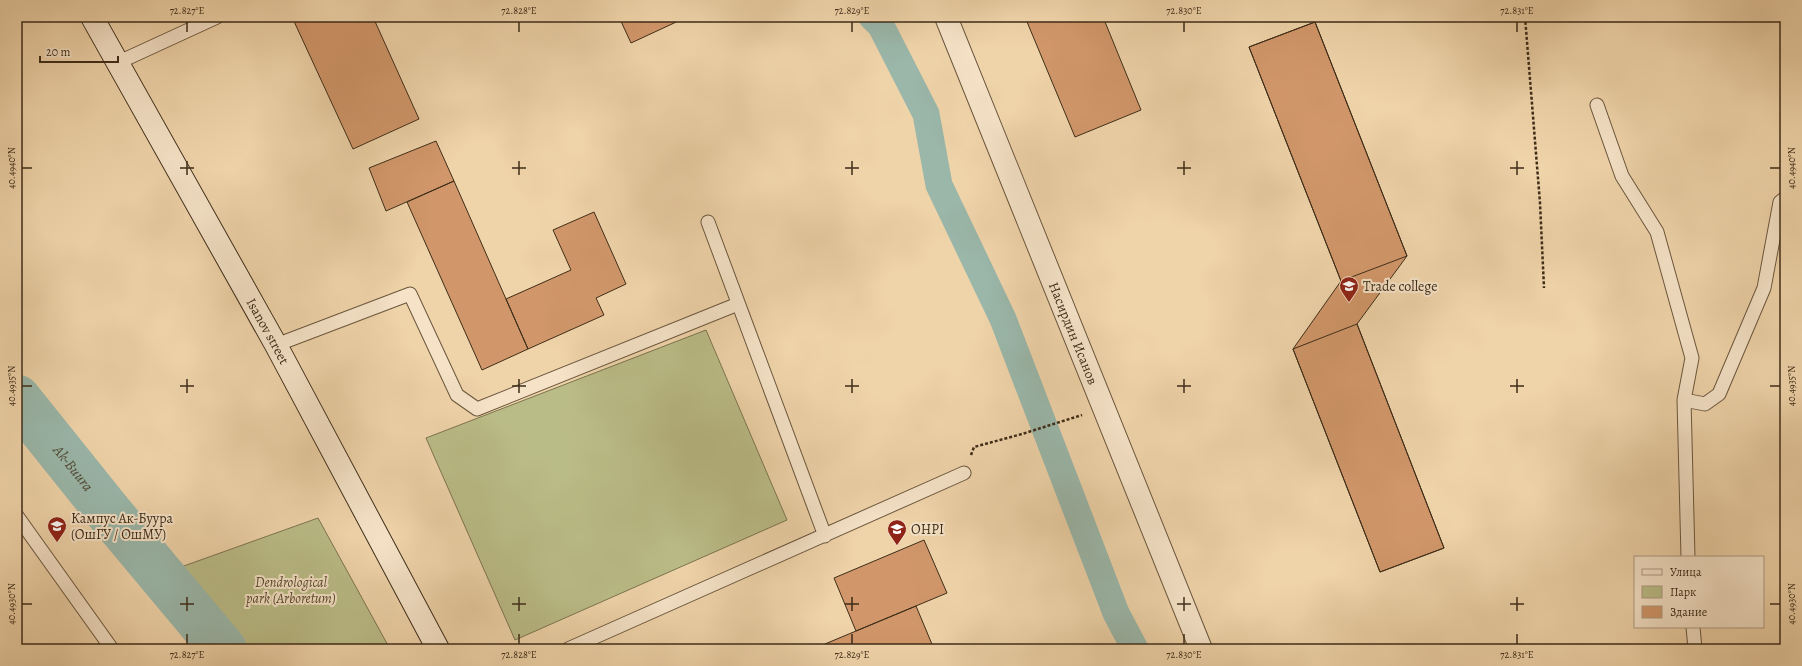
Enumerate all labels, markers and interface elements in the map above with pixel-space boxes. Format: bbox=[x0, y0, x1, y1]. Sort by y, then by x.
text: 72.827°E bbox=[170, 4, 204, 17]
text: 72.828°E bbox=[501, 4, 537, 17]
text: 72.829°E bbox=[834, 4, 870, 17]
text: 72.830°E bbox=[1166, 4, 1202, 17]
text: 72.831°E bbox=[1500, 4, 1534, 17]
scale bar bbox=[40, 38, 118, 64]
text: 20 m bbox=[46, 44, 70, 60]
text: 40.4940°N bbox=[5, 147, 18, 189]
text: 40.4940°N bbox=[1785, 147, 1798, 189]
school or university icon: Trade college bbox=[1338, 275, 1360, 303]
place label: Trade college bbox=[1363, 277, 1437, 296]
street label: Насирдин Исанов bbox=[1044, 279, 1102, 388]
street label: Isanov street bbox=[242, 295, 294, 368]
text: 40.4935°N bbox=[5, 366, 18, 406]
text: 40.4935°N bbox=[1785, 366, 1798, 406]
water label: Ak-Buura bbox=[48, 440, 98, 495]
place label: Кампус Ак-Буура (ОшГУ / ОшМУ) bbox=[71, 509, 174, 544]
school or university icon: Кампус Ак-Буура (ОшГУ / ОшМУ) bbox=[46, 515, 68, 543]
school or university icon: OHPI bbox=[886, 518, 908, 546]
place label: OHPI bbox=[911, 520, 944, 539]
legend bbox=[1634, 556, 1764, 628]
text: Улица bbox=[1670, 564, 1702, 580]
park label: Dendrological park (Arboretum) bbox=[245, 573, 336, 608]
text: 40.4930°N bbox=[5, 583, 18, 625]
text: 40.4930°N bbox=[1785, 583, 1798, 625]
text: Парк bbox=[1670, 584, 1696, 600]
text: Здание bbox=[1670, 604, 1707, 620]
text: 72.827°E bbox=[170, 648, 204, 661]
text: 72.828°E bbox=[501, 648, 537, 661]
text: 72.829°E bbox=[834, 648, 870, 661]
text: 72.830°E bbox=[1166, 648, 1202, 661]
text: 72.831°E bbox=[1500, 648, 1534, 661]

